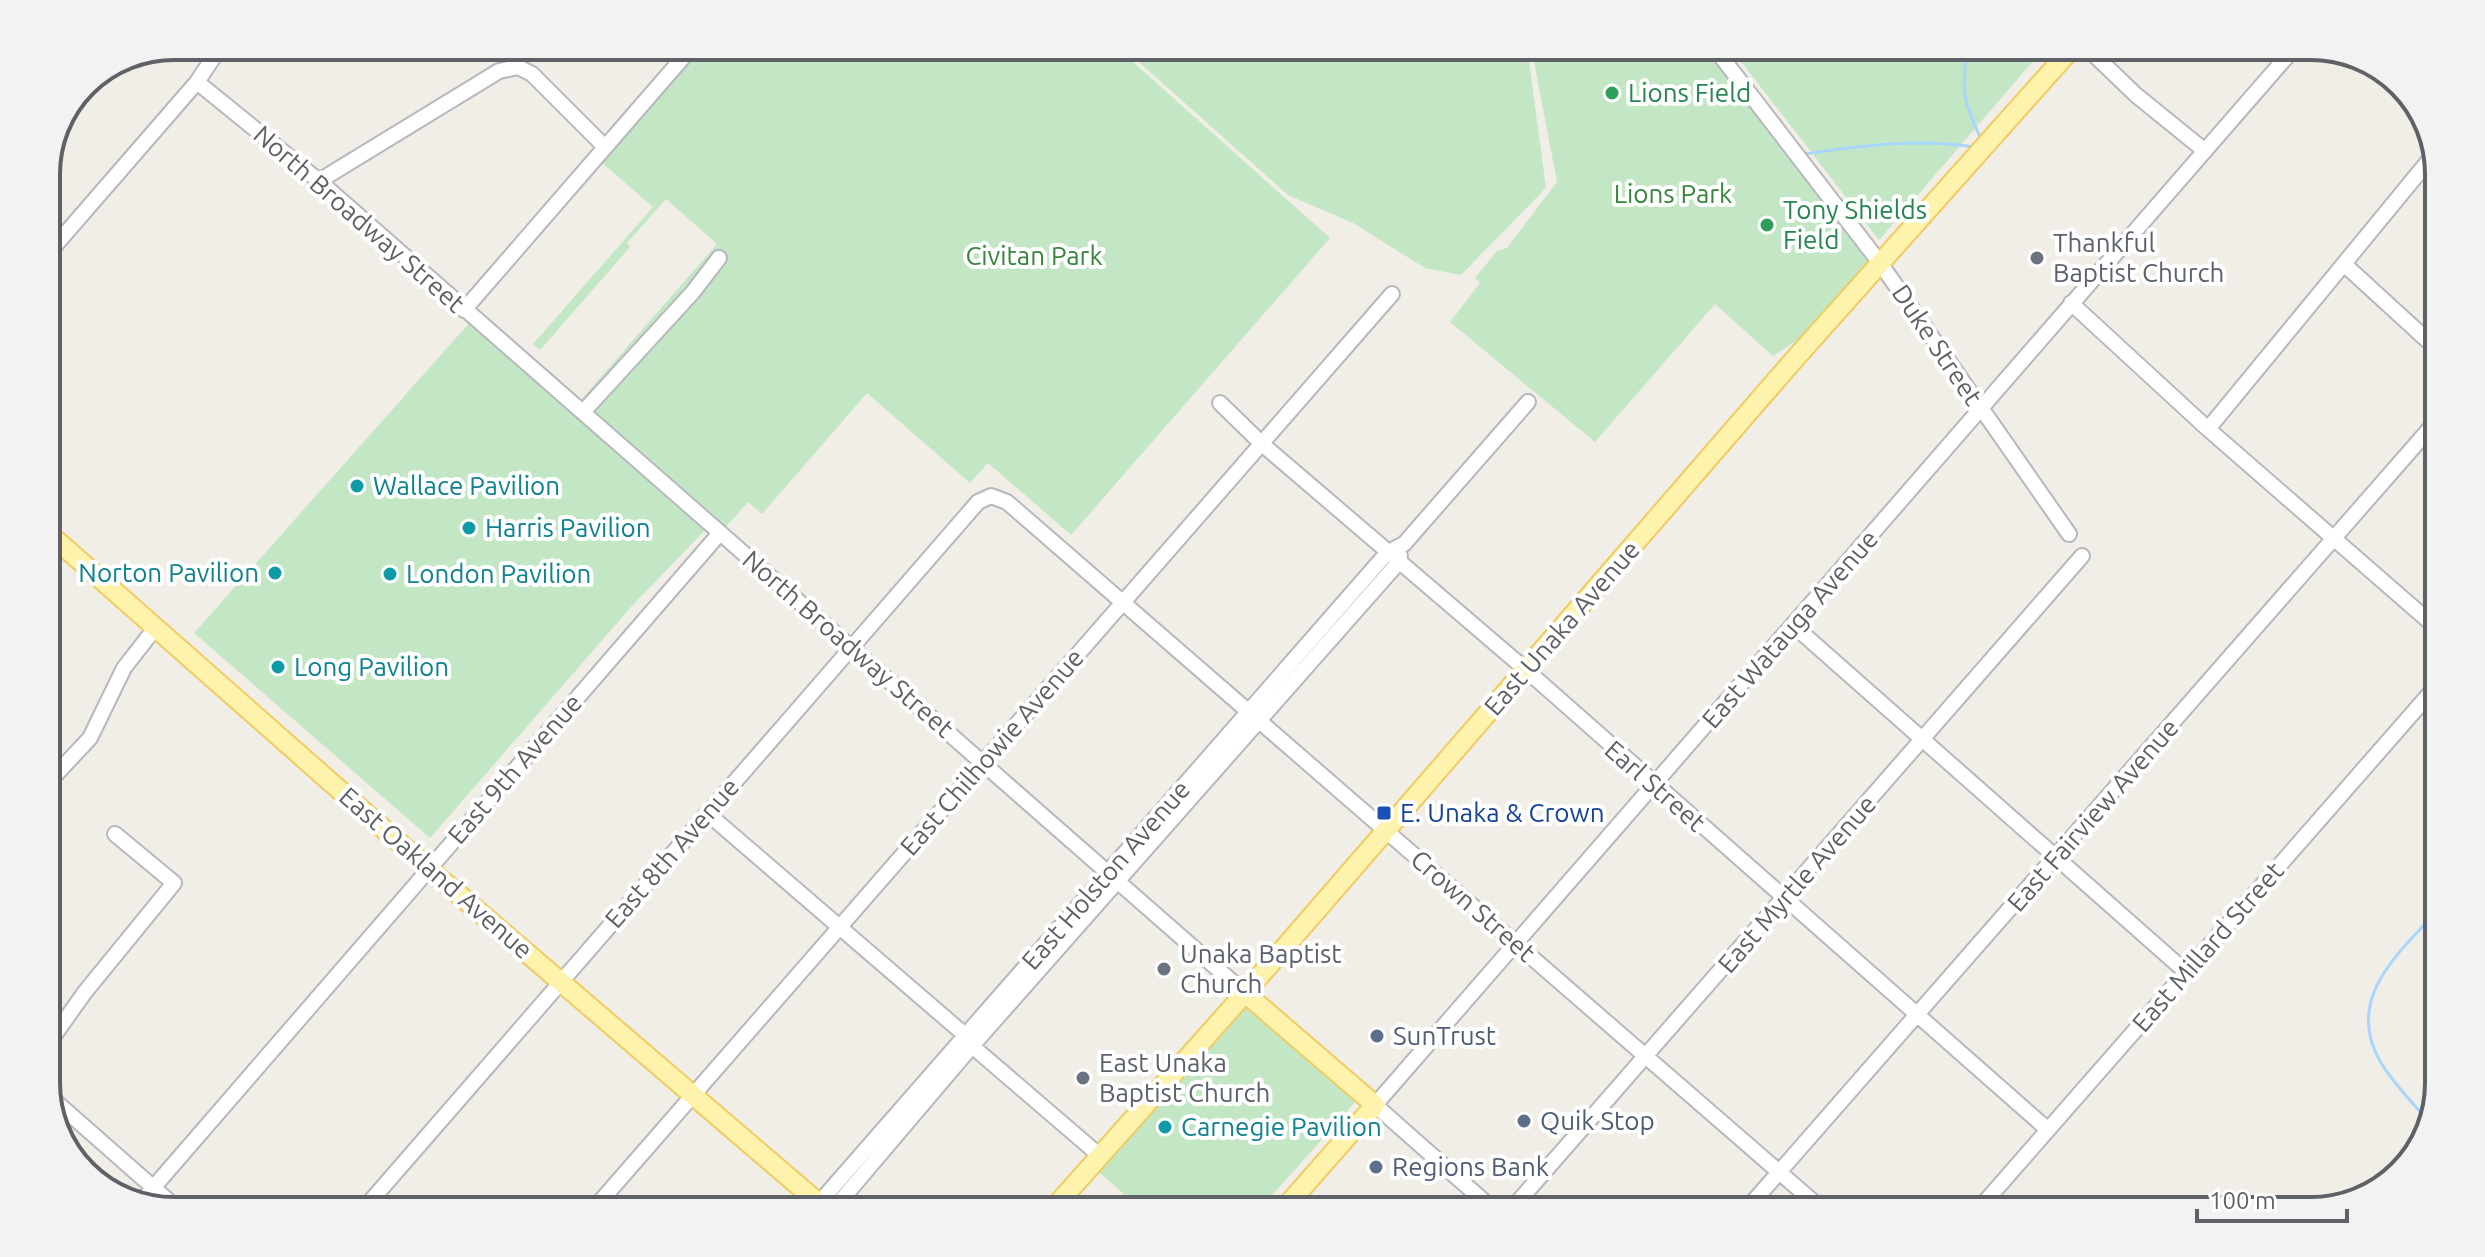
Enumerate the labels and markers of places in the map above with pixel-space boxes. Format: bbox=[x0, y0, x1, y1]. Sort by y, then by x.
place label: Lions Field bbox=[1628, 78, 1751, 107]
marker: Lions Field bbox=[1603, 84, 1621, 102]
place label: Tony Shields Field bbox=[1783, 195, 1927, 254]
marker: Tony Shields Field bbox=[1758, 216, 1776, 234]
place label: Thankful Baptist Church bbox=[2053, 228, 2224, 287]
marker: Thankful Baptist Church bbox=[2028, 249, 2046, 267]
place label: Wallace Pavilion bbox=[373, 471, 560, 500]
marker: Wallace Pavilion bbox=[348, 477, 366, 495]
place label: Harris Pavilion bbox=[485, 513, 651, 542]
marker: Harris Pavilion bbox=[460, 519, 478, 537]
place label: Norton Pavilion bbox=[78, 558, 259, 587]
place label: London Pavilion bbox=[406, 559, 591, 588]
marker: Norton Pavilion bbox=[266, 564, 284, 582]
marker: London Pavilion bbox=[381, 565, 399, 583]
place label: Long Pavilion bbox=[294, 652, 449, 681]
marker: Long Pavilion bbox=[269, 658, 287, 676]
place label: E. Unaka & Crown bbox=[1400, 798, 1605, 827]
marker: E. Unaka & Crown bbox=[1375, 804, 1393, 822]
place label: Unaka Baptist Church bbox=[1180, 939, 1342, 998]
marker: Unaka Baptist Church bbox=[1155, 960, 1173, 978]
place label: SunTrust bbox=[1393, 1021, 1496, 1050]
marker: SunTrust bbox=[1368, 1027, 1386, 1045]
place label: East Unaka Baptist Church bbox=[1099, 1048, 1270, 1107]
marker: East Unaka Baptist Church bbox=[1074, 1069, 1092, 1087]
place label: Quik Stop bbox=[1540, 1106, 1655, 1135]
place label: Carnegie Pavilion bbox=[1181, 1112, 1382, 1141]
marker: Quik Stop bbox=[1515, 1112, 1533, 1130]
marker: Carnegie Pavilion bbox=[1156, 1118, 1174, 1136]
place label: Regions Bank bbox=[1392, 1152, 1549, 1181]
marker: Regions Bank bbox=[1367, 1158, 1385, 1176]

